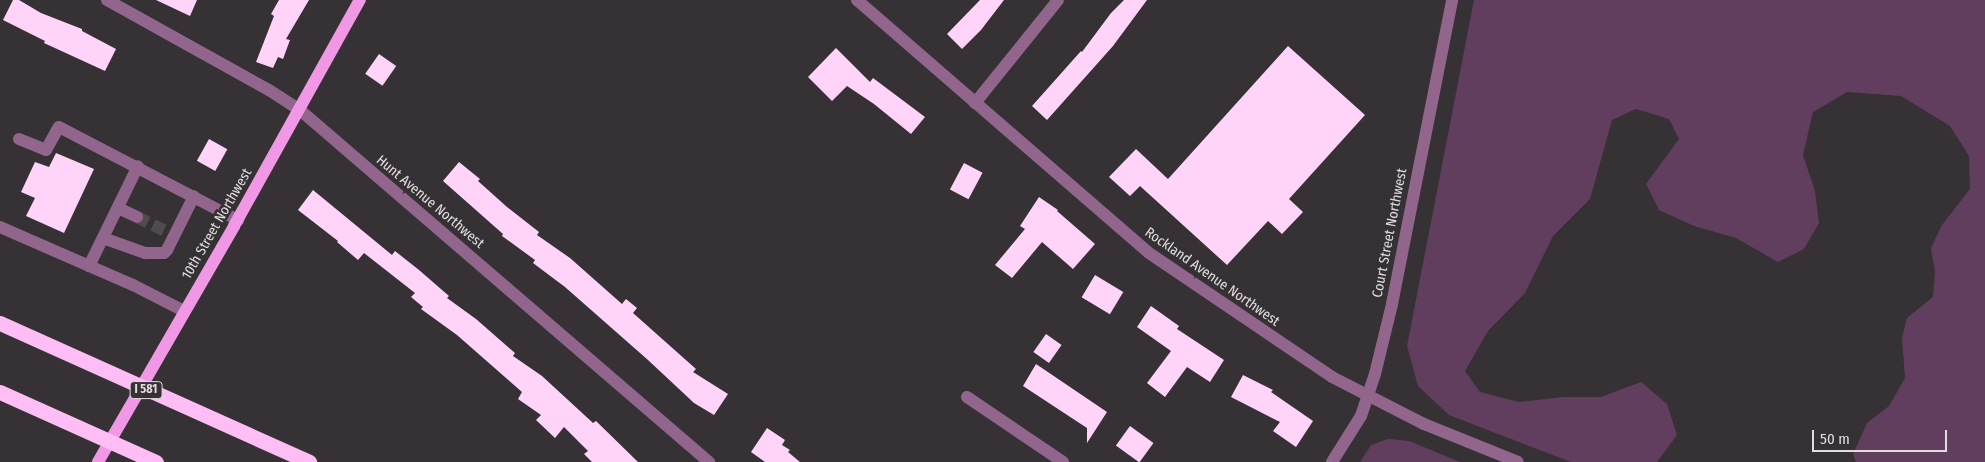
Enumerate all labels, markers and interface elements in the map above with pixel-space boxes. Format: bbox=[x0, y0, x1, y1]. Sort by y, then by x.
street label: Hunt Avenue Northwest bbox=[373, 152, 487, 252]
street label: 10th Street Northwest bbox=[178, 166, 256, 282]
street label: Court Street Northwest bbox=[1369, 167, 1411, 299]
street label: Rockland Avenue Northwest bbox=[1141, 224, 1283, 330]
road number: I 581 bbox=[128, 380, 164, 400]
scale bar bbox=[1815, 420, 1950, 452]
text: 50 m bbox=[1820, 430, 1850, 448]

